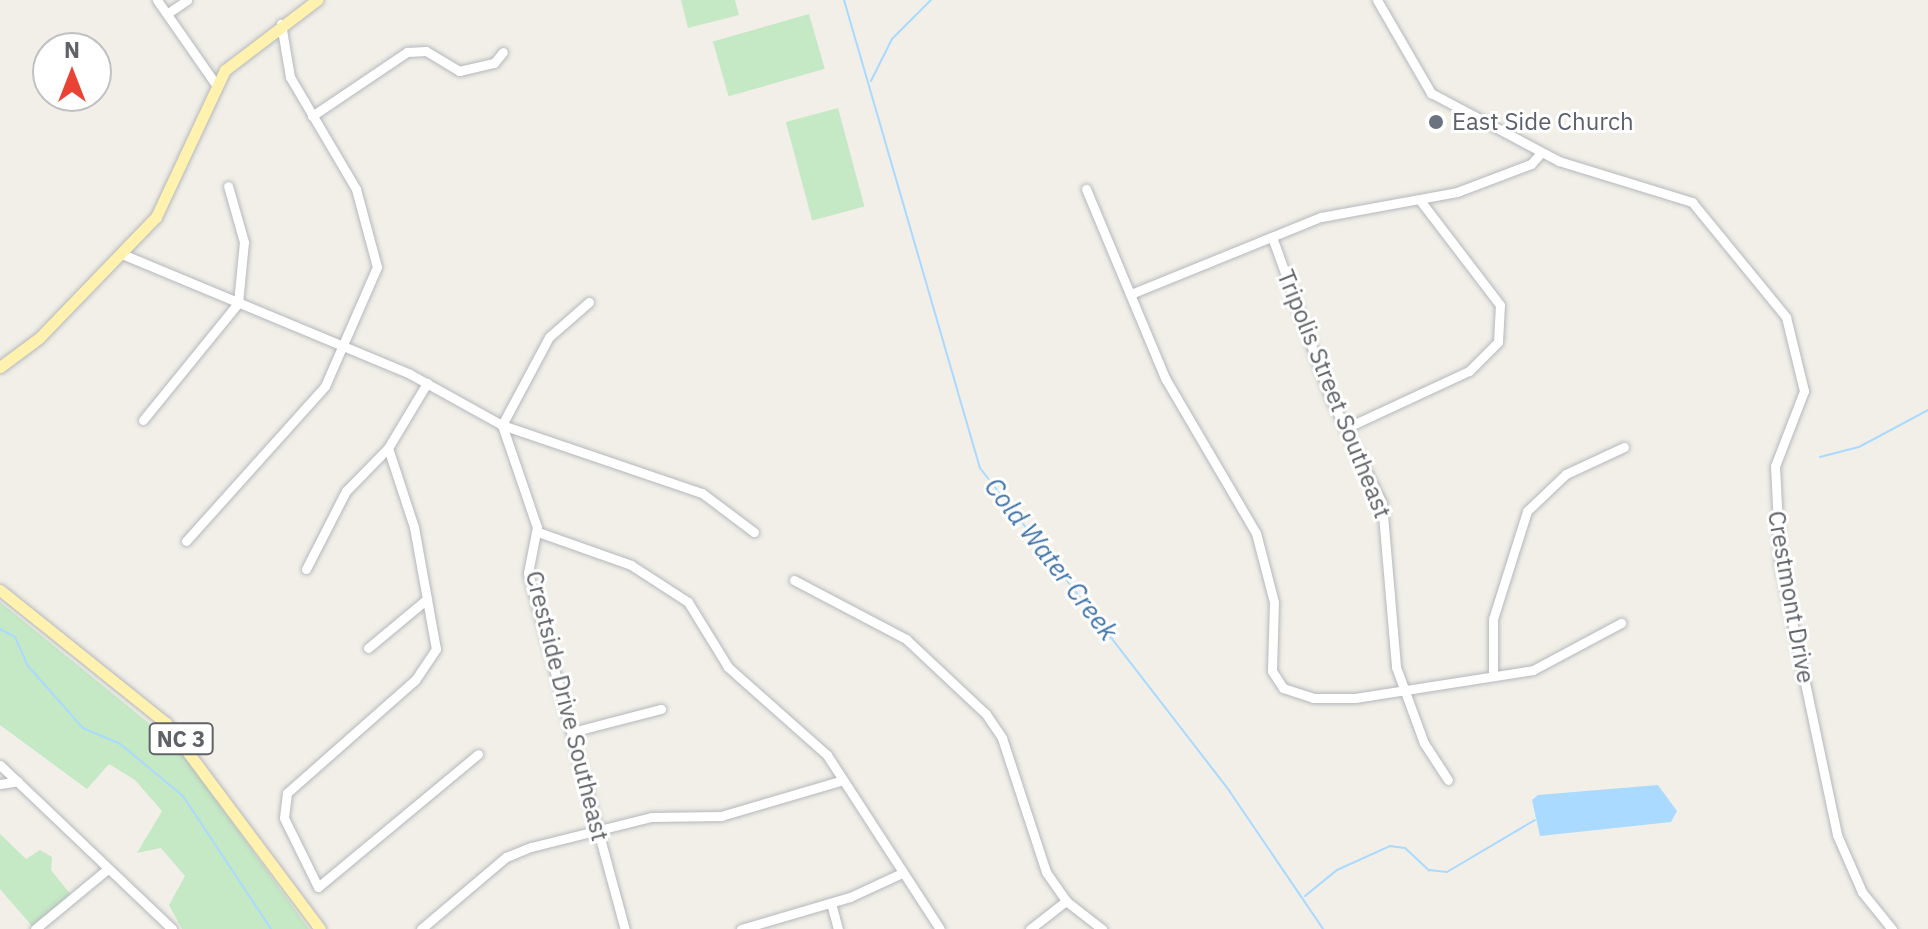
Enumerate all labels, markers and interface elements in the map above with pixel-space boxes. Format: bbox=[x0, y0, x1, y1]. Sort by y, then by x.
north arrow bbox=[32, 32, 112, 112]
text: N bbox=[64, 35, 80, 64]
place label: East Side Church bbox=[1452, 108, 1634, 136]
marker: East Side Church bbox=[1427, 113, 1445, 131]
street label: Tripolis Street Southeast bbox=[1271, 266, 1397, 522]
water label: Cold Water Creek bbox=[978, 472, 1124, 646]
street label: Crestmont Drive bbox=[1762, 509, 1820, 685]
street label: Crestside Drive Southeast bbox=[519, 568, 615, 844]
road number: NC 3 bbox=[147, 721, 215, 757]

